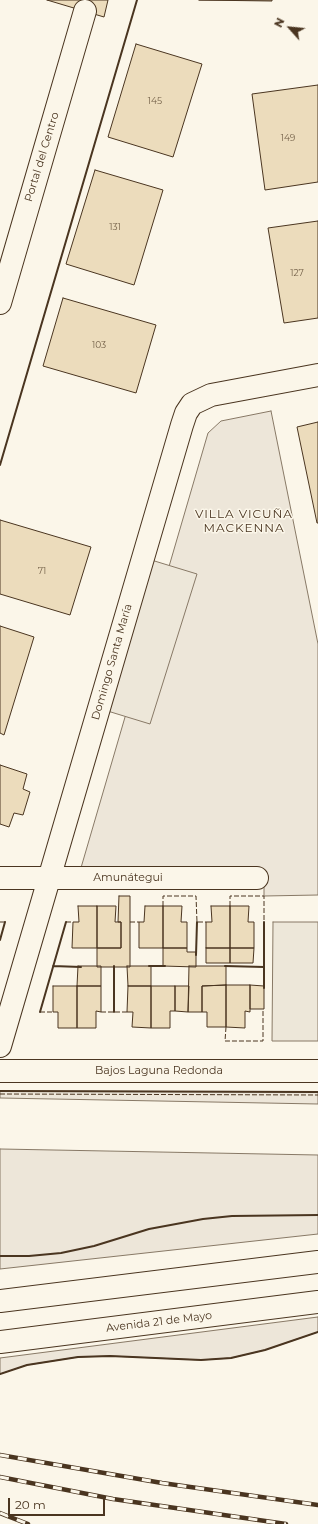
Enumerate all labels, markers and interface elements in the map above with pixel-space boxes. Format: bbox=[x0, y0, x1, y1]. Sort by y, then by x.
north arrow bbox=[270, 8, 310, 48]
text: N bbox=[271, 15, 288, 30]
house number: 145 bbox=[148, 96, 162, 106]
street label: Portal del Centro bbox=[22, 111, 62, 203]
house number: 149 bbox=[281, 133, 295, 143]
house number: 131 bbox=[109, 222, 121, 232]
house number: 127 bbox=[290, 268, 304, 278]
house number: 103 bbox=[92, 340, 106, 350]
district label: VILLA VICUÑA MACKENNA bbox=[195, 507, 293, 535]
house number: 71 bbox=[38, 566, 46, 576]
street label: Domingo Santa María bbox=[89, 602, 135, 722]
street label: Amunátegui bbox=[93, 871, 163, 885]
street label: Bajos Laguna Redonda bbox=[95, 1064, 223, 1078]
street label: Avenida 21 de Mayo bbox=[105, 1309, 213, 1335]
scale bar bbox=[10, 1490, 107, 1516]
text: 20 m bbox=[15, 1497, 46, 1512]

